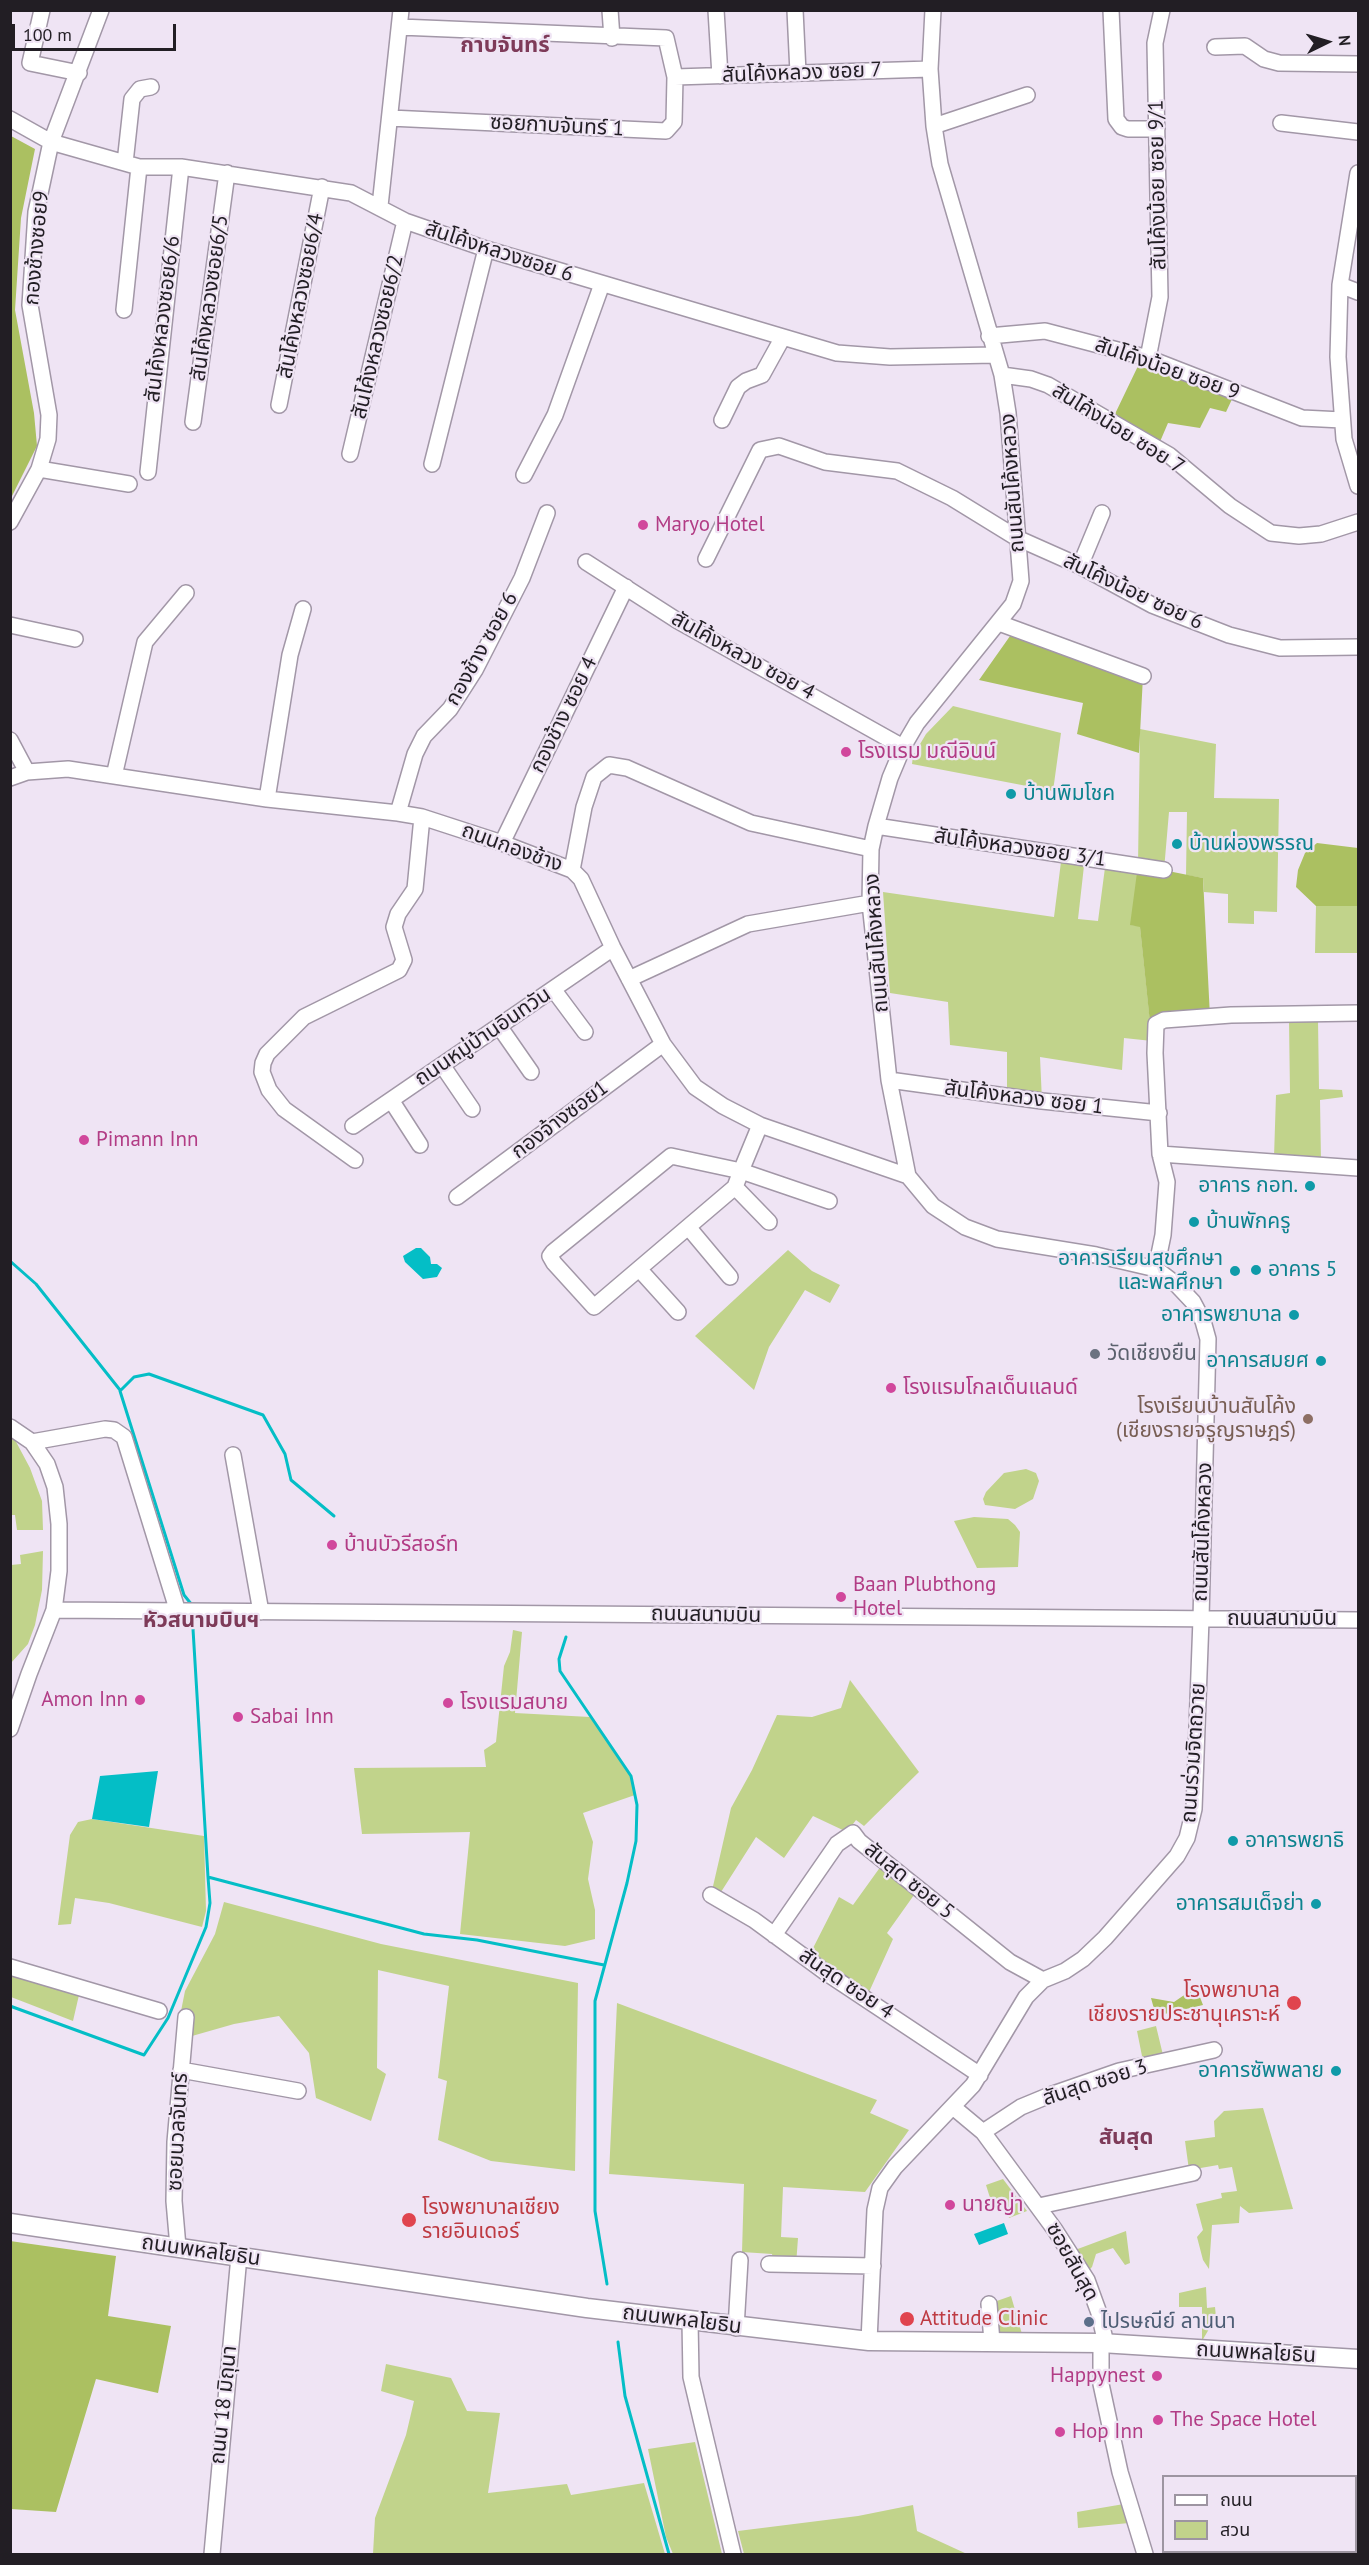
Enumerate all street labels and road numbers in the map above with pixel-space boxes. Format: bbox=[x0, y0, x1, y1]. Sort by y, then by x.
street label: สันโค้งหลวง ซอย 7 bbox=[722, 58, 882, 88]
street label: สันโค้งน้อย ซอย 9/1 bbox=[1144, 100, 1172, 270]
street label: ซอยกาบจันทร์ 1 bbox=[489, 110, 625, 142]
street label: กองช้างซอย9 bbox=[19, 190, 55, 306]
street label: สันโค้งหลวงซอย6/4 bbox=[273, 211, 329, 381]
street label: สันโค้งหลวงซอย6/5 bbox=[186, 213, 234, 383]
street label: สันโค้งหลวงซอย 6 bbox=[422, 216, 576, 288]
street label: สันโค้งหลวงซอย6/6 bbox=[140, 234, 186, 404]
street label: สันโค้งหลวงซอย6/2 bbox=[347, 252, 409, 422]
street label: สันโค้งน้อย ซอย 9 bbox=[1091, 332, 1243, 406]
street label: สันโค้งน้อย ซอย 7 bbox=[1047, 378, 1189, 480]
street label: ถนนสันโค้งหลวง bbox=[996, 412, 1030, 554]
street label: สันโค้งน้อย ซอย 6 bbox=[1059, 549, 1207, 635]
street label: กองช้าง ซอย 6 bbox=[440, 588, 524, 710]
street label: สันโค้งหลวง ซอย 4 bbox=[667, 606, 819, 706]
street label: กองช้าง ซอย 4 bbox=[525, 653, 603, 777]
street label: ถนนกองช้าง bbox=[458, 818, 566, 878]
street label: สันโค้งหลวงซอย 3/1 bbox=[932, 823, 1108, 873]
street label: ถนนสันโค้งหลวง bbox=[860, 872, 894, 1014]
street label: ถนนหมู่บ้านอินทวัน bbox=[410, 982, 556, 1092]
street label: กองจ้างซอย1 bbox=[507, 1075, 613, 1165]
street label: สันโค้งหลวง ซอย 1 bbox=[943, 1076, 1105, 1120]
street label: ถนนสันโค้งหลวง bbox=[1188, 1462, 1218, 1602]
street label: ถนนสนามบิน bbox=[651, 1601, 761, 1629]
street label: ถนนสนามบิน bbox=[1227, 1606, 1337, 1632]
street label: ถนนร่วมจิตถวาย bbox=[1177, 1682, 1211, 1824]
street label: สันสุด ซอย 5 bbox=[859, 1837, 959, 1925]
street label: สันสุด ซอย 4 bbox=[794, 1943, 898, 2025]
street label: สันสุด ซอย 3 bbox=[1039, 2054, 1151, 2112]
street label: ซอยนวลจันทร์ bbox=[162, 2072, 194, 2192]
street label: ซอยสันสุด bbox=[1040, 2218, 1104, 2306]
street label: ถนนพหลโยธิน bbox=[140, 2230, 262, 2272]
street label: ถนนพหลโยธิน bbox=[621, 2300, 743, 2340]
street label: ถนนพหลโยธิน bbox=[1195, 2337, 1317, 2369]
street label: ถนน 18 มิถุนา bbox=[205, 2344, 243, 2466]

